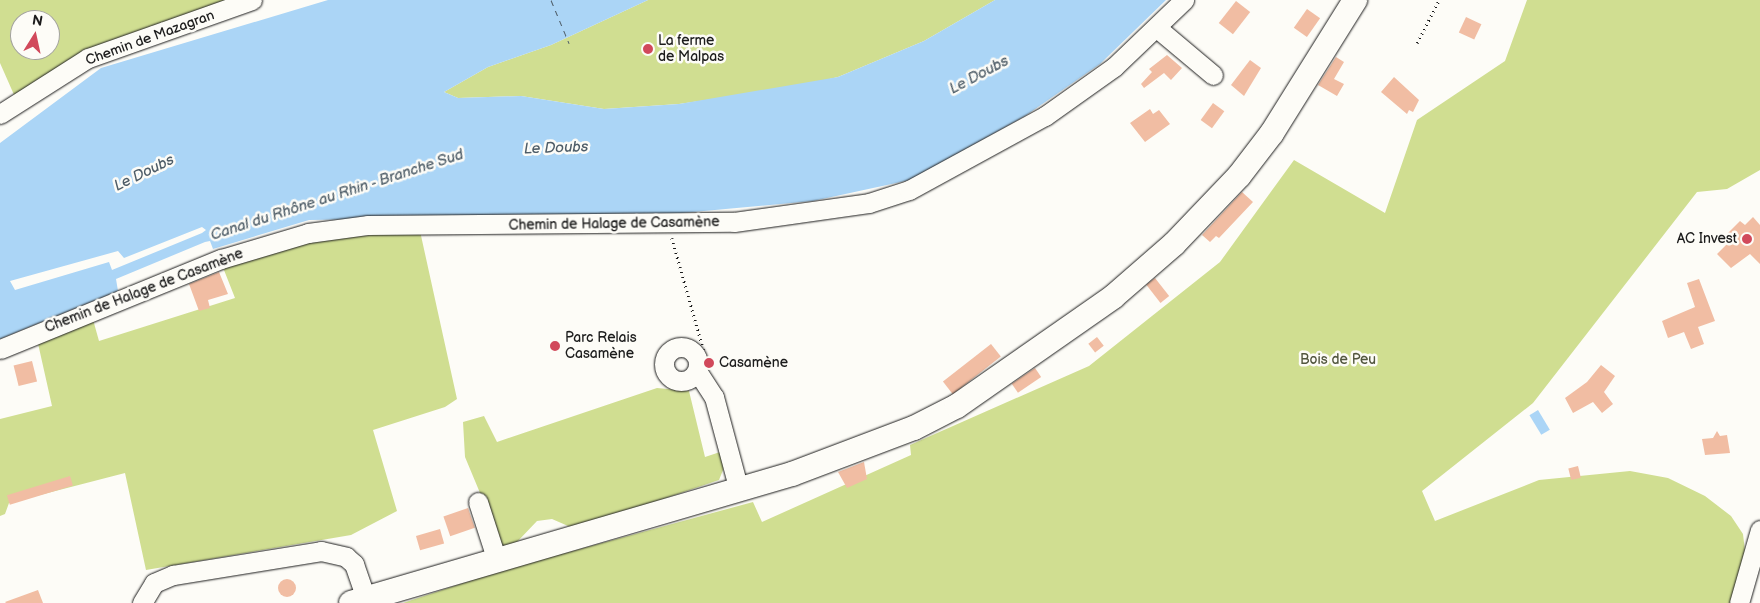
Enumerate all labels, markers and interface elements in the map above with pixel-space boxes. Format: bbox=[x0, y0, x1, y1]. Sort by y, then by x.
street label: Chemin de Mazagran bbox=[83, 7, 217, 69]
north arrow bbox=[10, 10, 60, 60]
text: N bbox=[31, 11, 44, 30]
place label: La ferme de Malpas bbox=[658, 33, 724, 65]
marker: La ferme de Malpas bbox=[642, 43, 654, 55]
water label: Le Doubs bbox=[946, 52, 1012, 98]
water label: Le Doubs bbox=[523, 138, 589, 158]
water label: Canal du Rhône au Rhin - Branche Sud bbox=[208, 145, 466, 245]
water label: Le Doubs bbox=[111, 151, 177, 195]
street label: Chemin de Halage de Casamène bbox=[508, 214, 720, 234]
place label: AC Invest bbox=[1677, 231, 1737, 247]
marker: AC Invest bbox=[1741, 233, 1753, 245]
street label: Chemin de Halage de Casamène bbox=[43, 245, 245, 337]
place label: Parc Relais Casamène bbox=[565, 330, 637, 362]
marker: Parc Relais Casamène bbox=[549, 340, 561, 352]
park label: Bois de Peu bbox=[1300, 352, 1376, 368]
place label: Casamène bbox=[719, 355, 788, 371]
marker: Casamène bbox=[703, 357, 715, 369]

